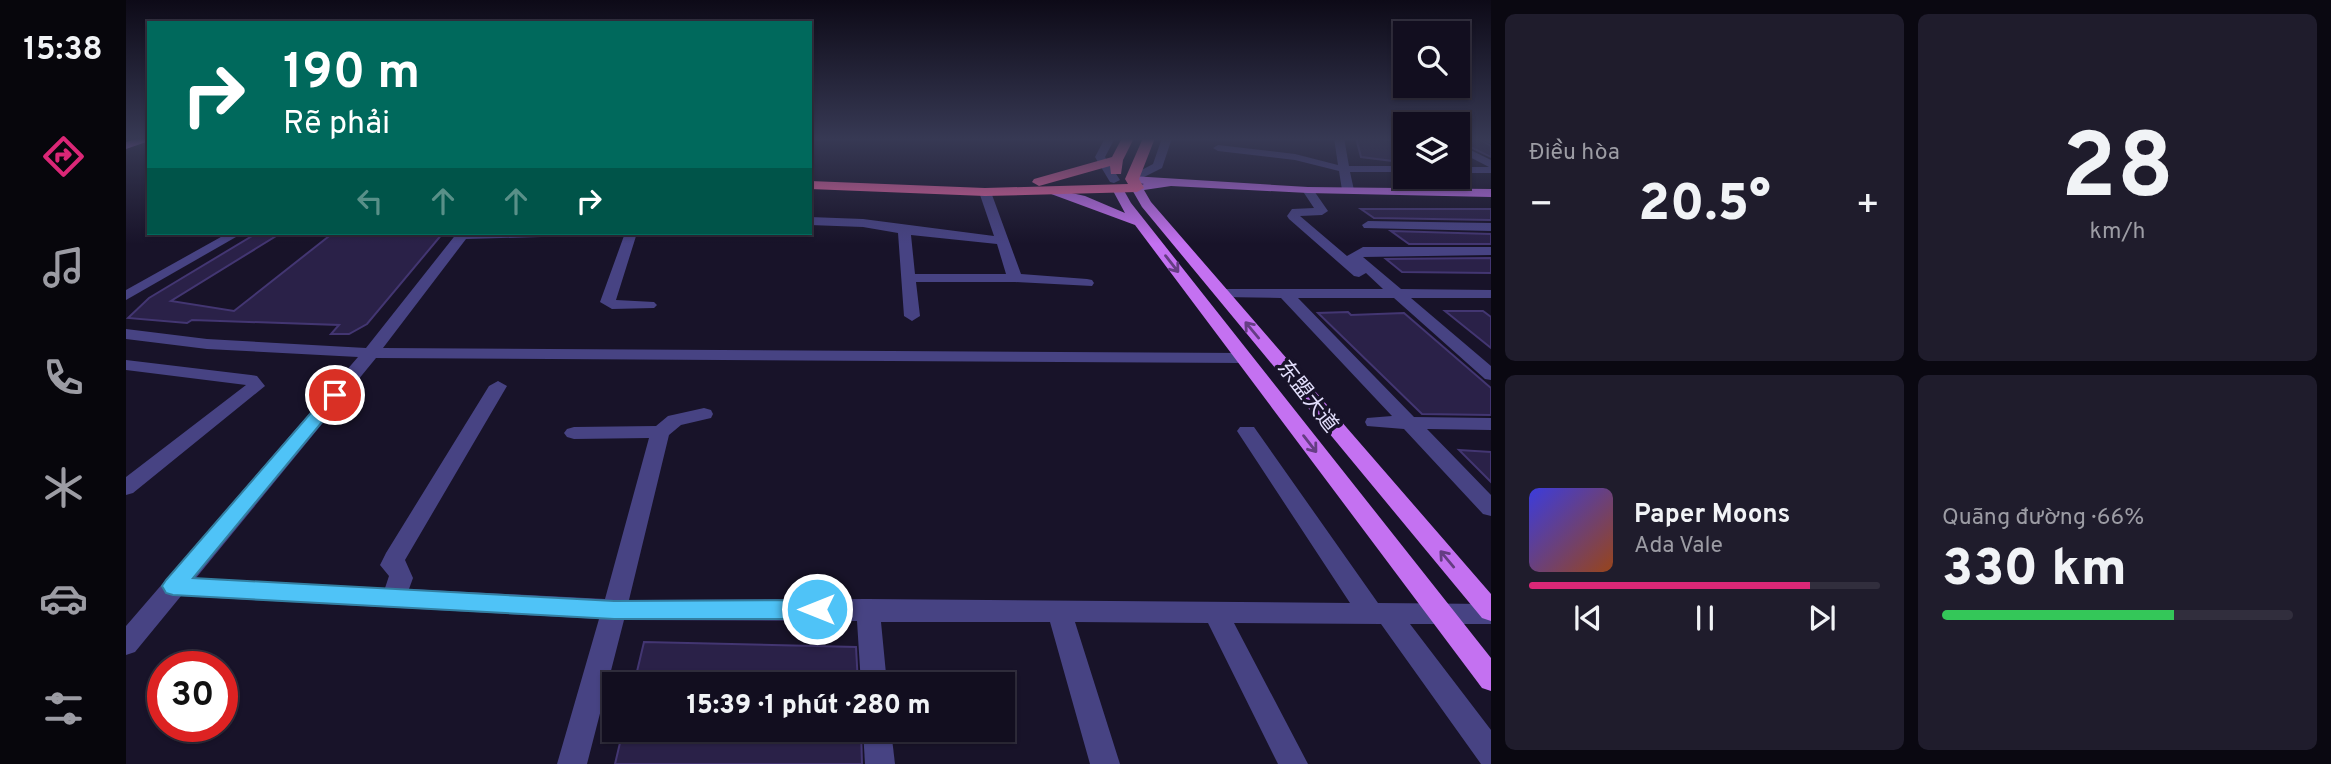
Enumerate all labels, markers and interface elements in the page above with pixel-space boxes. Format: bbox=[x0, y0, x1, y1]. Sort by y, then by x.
map controls bbox=[1393, 21, 1470, 189]
button: search bbox=[1393, 21, 1470, 98]
text: 15:38 bbox=[23, 31, 103, 71]
text: 190 m bbox=[283, 44, 420, 106]
icon: right bbox=[168, 49, 259, 140]
text: Rẽ phải bbox=[283, 105, 390, 145]
button: layers bbox=[1393, 112, 1470, 189]
text: 28 bbox=[2061, 115, 2174, 230]
icon: directions bbox=[39, 132, 88, 181]
text: Điều hòa bbox=[1529, 139, 1620, 168]
text: 20.5° bbox=[1638, 173, 1771, 239]
icon: left bbox=[351, 182, 389, 220]
icon: ahead bbox=[424, 182, 462, 220]
icon: ahead bbox=[497, 182, 535, 220]
icon: right bbox=[570, 182, 608, 220]
text: − bbox=[1529, 182, 1554, 231]
text: + bbox=[1855, 182, 1880, 231]
text: km/h bbox=[2090, 218, 2145, 247]
icon: music bbox=[39, 243, 88, 292]
one-way arrow bbox=[1164, 254, 1179, 273]
one-way arrow bbox=[1244, 321, 1260, 339]
icon: phone bbox=[39, 353, 88, 402]
street label: 东盟大道 bbox=[1271, 356, 1343, 438]
pin bbox=[305, 365, 365, 425]
icon: arrive bbox=[316, 376, 354, 414]
one-way arrow bbox=[1303, 435, 1318, 453]
icon: climate bbox=[39, 463, 88, 512]
text: Paper Moons bbox=[1634, 499, 1790, 532]
text: Quãng đường · 66% bbox=[1942, 504, 2144, 533]
text: Ada Vale bbox=[1634, 532, 1723, 561]
text: 330 km bbox=[1942, 538, 2127, 604]
one-way arrow bbox=[1439, 551, 1455, 569]
position arrow bbox=[780, 572, 854, 646]
icon: car bbox=[39, 574, 88, 623]
icon: previous bbox=[1569, 599, 1607, 637]
icon: pause bbox=[1686, 599, 1724, 637]
icon: next bbox=[1803, 599, 1841, 637]
speed limit sign: 30 bbox=[147, 651, 238, 742]
icon: filters bbox=[39, 684, 88, 733]
text: 15:39 · 1 phút · 280 m bbox=[686, 690, 931, 723]

